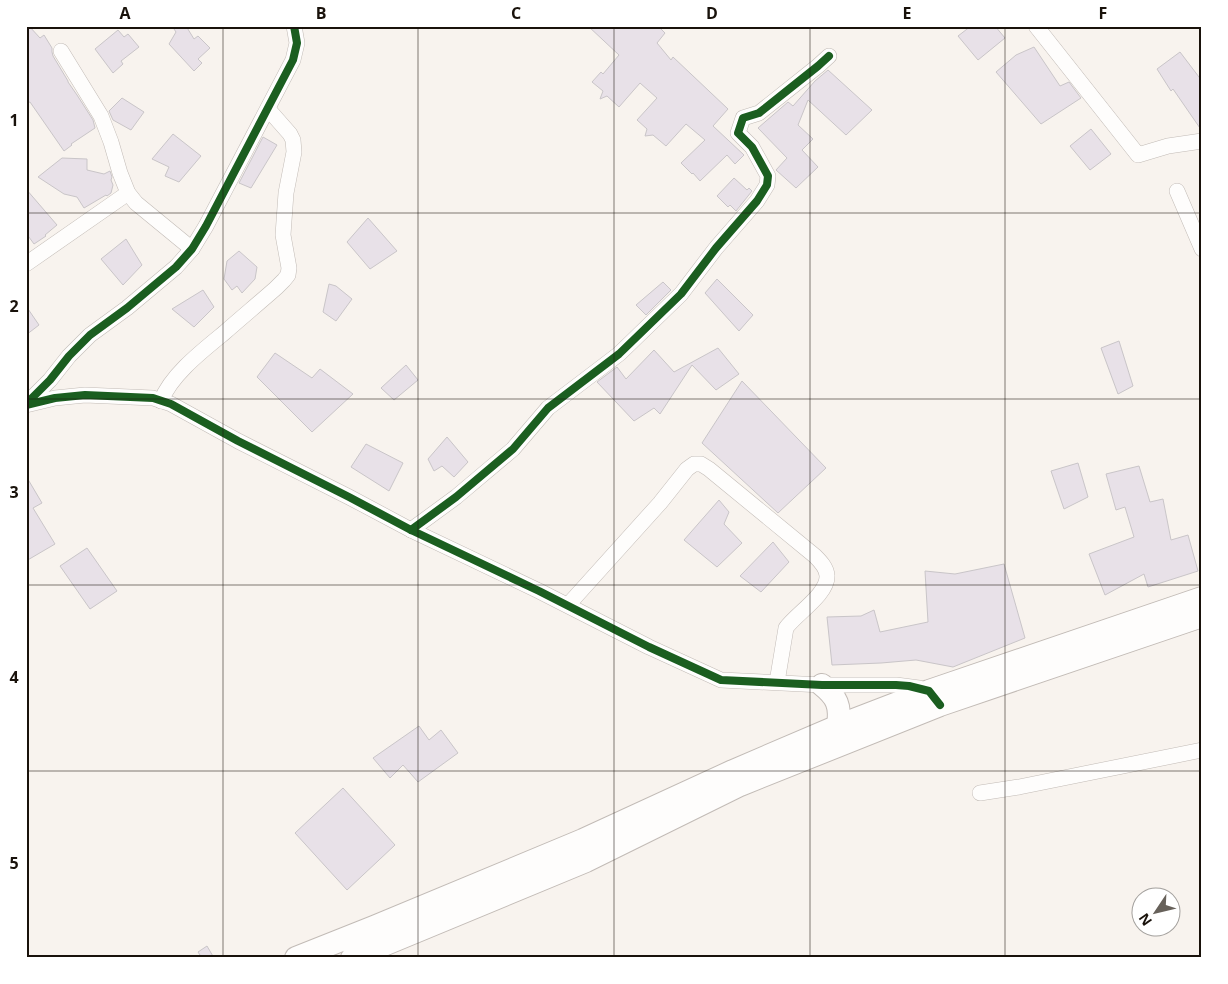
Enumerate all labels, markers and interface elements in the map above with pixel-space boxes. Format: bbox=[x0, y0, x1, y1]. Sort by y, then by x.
text: A bbox=[119, 2, 131, 24]
text: B bbox=[316, 2, 326, 24]
text: C bbox=[511, 2, 521, 24]
text: D bbox=[706, 2, 718, 24]
text: E bbox=[903, 2, 912, 24]
text: F bbox=[1099, 2, 1107, 24]
text: 1 bbox=[9, 109, 19, 131]
text: 2 bbox=[9, 295, 19, 317]
text: 3 bbox=[9, 481, 19, 503]
text: 4 bbox=[9, 666, 19, 688]
text: 5 bbox=[9, 852, 19, 874]
north arrow bbox=[1130, 886, 1180, 936]
text: N bbox=[1134, 910, 1156, 930]

